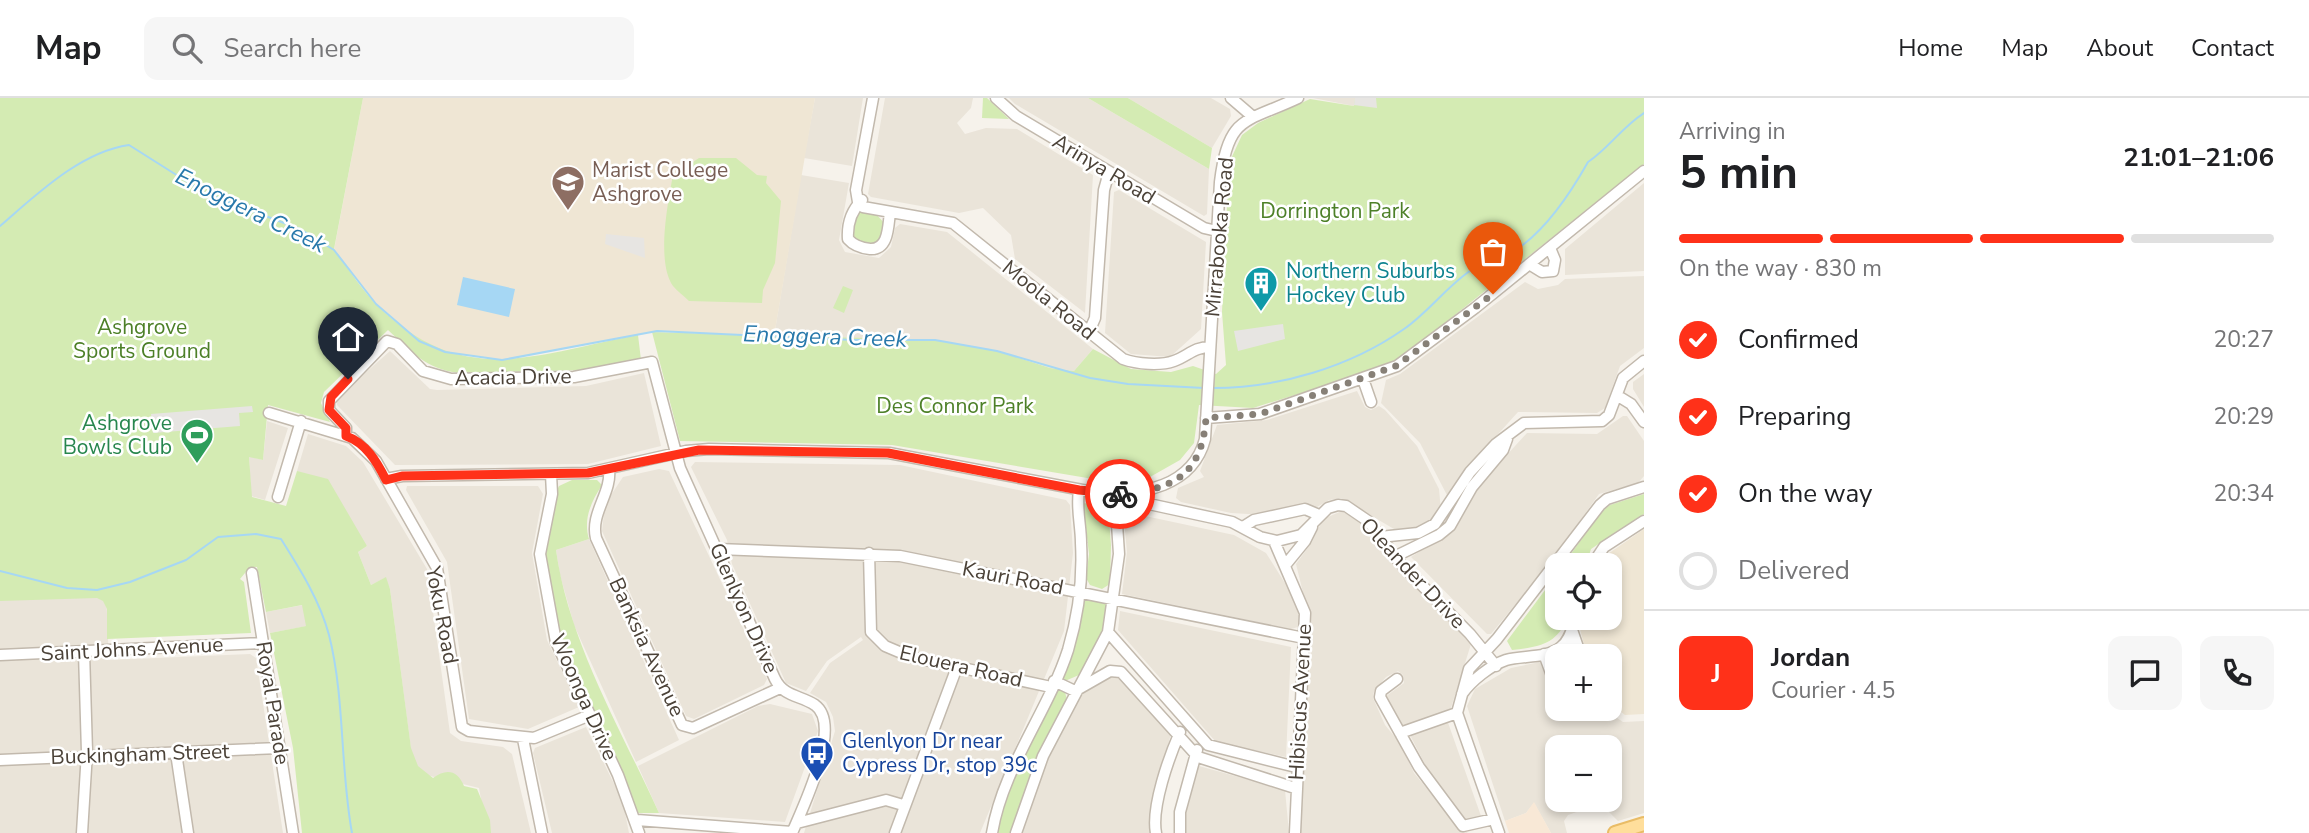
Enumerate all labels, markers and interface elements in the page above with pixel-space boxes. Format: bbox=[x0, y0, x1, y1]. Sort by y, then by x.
search box bbox=[144, 17, 634, 80]
text: Map bbox=[35, 26, 102, 71]
icon: search bbox=[168, 29, 206, 67]
text: Search here bbox=[224, 31, 361, 66]
text: Home bbox=[1898, 32, 1963, 64]
text: Map bbox=[2001, 32, 2048, 64]
text: About bbox=[2086, 32, 2153, 64]
text: Contact bbox=[2191, 32, 2274, 64]
text: Arriving in bbox=[1679, 116, 1786, 147]
street label: Arinya Road bbox=[1047, 127, 1161, 211]
text: 21:01–21:06 bbox=[2123, 140, 2274, 175]
text: 5 min bbox=[1679, 141, 1798, 204]
place label: Marist College Ashgrove bbox=[592, 156, 728, 208]
street label: Mirrabooka Road bbox=[1198, 156, 1240, 318]
water label: Enoggera Creek bbox=[170, 161, 332, 261]
school or university icon: Marist College Ashgrove bbox=[549, 163, 587, 212]
park label: Dorrington Park bbox=[1260, 197, 1410, 225]
pin bbox=[1463, 222, 1523, 294]
icon: bag bbox=[1474, 233, 1512, 271]
text: On the way · 830 m bbox=[1679, 253, 1882, 284]
street label: Moola Road bbox=[996, 254, 1102, 346]
place label: Northern Suburbs Hockey Club bbox=[1286, 257, 1455, 309]
building icon: Northern Suburbs Hockey Club bbox=[1242, 264, 1280, 313]
pin bbox=[318, 307, 378, 379]
park label: Ashgrove Sports Ground bbox=[73, 313, 211, 365]
icon: home bbox=[329, 318, 367, 356]
water label: Enoggera Creek bbox=[742, 318, 908, 355]
icon: check bbox=[1679, 321, 1717, 359]
text: Confirmed bbox=[1738, 322, 1859, 357]
text: 20:27 bbox=[2214, 324, 2274, 355]
street label: Acacia Drive bbox=[454, 362, 572, 392]
park label: Des Connor Park bbox=[876, 392, 1034, 420]
icon: check bbox=[1679, 398, 1717, 436]
text: Preparing bbox=[1738, 399, 1851, 434]
text: 20:29 bbox=[2214, 401, 2274, 432]
place label: Ashgrove Bowls Club bbox=[63, 409, 172, 461]
sports icon: Ashgrove Bowls Club bbox=[178, 416, 216, 465]
courier bbox=[1085, 459, 1155, 529]
icon: bike bbox=[1101, 475, 1139, 513]
icon: check bbox=[1679, 475, 1717, 513]
text: On the way bbox=[1738, 476, 1872, 511]
text: 20:34 bbox=[2214, 478, 2274, 509]
street label: Oleander Drive bbox=[1354, 511, 1472, 635]
street label: Glenlyon Drive bbox=[703, 538, 785, 678]
map controls bbox=[1545, 553, 1622, 812]
button: locate bbox=[1545, 553, 1622, 630]
text: Delivered bbox=[1738, 553, 1850, 588]
street label: Kauri Road bbox=[960, 554, 1066, 602]
street label: Yoku Road bbox=[419, 563, 465, 666]
street label: Banksia Avenue bbox=[603, 573, 691, 721]
street label: Hibiscus Avenue bbox=[1282, 623, 1318, 781]
street label: Woonga Drive bbox=[544, 629, 624, 765]
street label: Saint Johns Avenue bbox=[40, 630, 224, 668]
button: chat bbox=[2108, 636, 2182, 710]
button: phone bbox=[2200, 636, 2274, 710]
street label: Elouera Road bbox=[897, 638, 1025, 694]
street label: Royal Parade bbox=[249, 639, 297, 767]
text: Jordan bbox=[1771, 640, 1850, 675]
button: + bbox=[1545, 644, 1622, 721]
text: J bbox=[1711, 656, 1721, 691]
text: Courier · 4.5 bbox=[1771, 675, 1895, 706]
place label: Glenlyon Dr near Cypress Dr, stop 39c bbox=[842, 727, 1037, 779]
bus stop icon: Glenlyon Dr near Cypress Dr, stop 39c bbox=[798, 734, 836, 783]
button: − bbox=[1545, 735, 1622, 812]
street label: Buckingham Street bbox=[50, 737, 231, 771]

